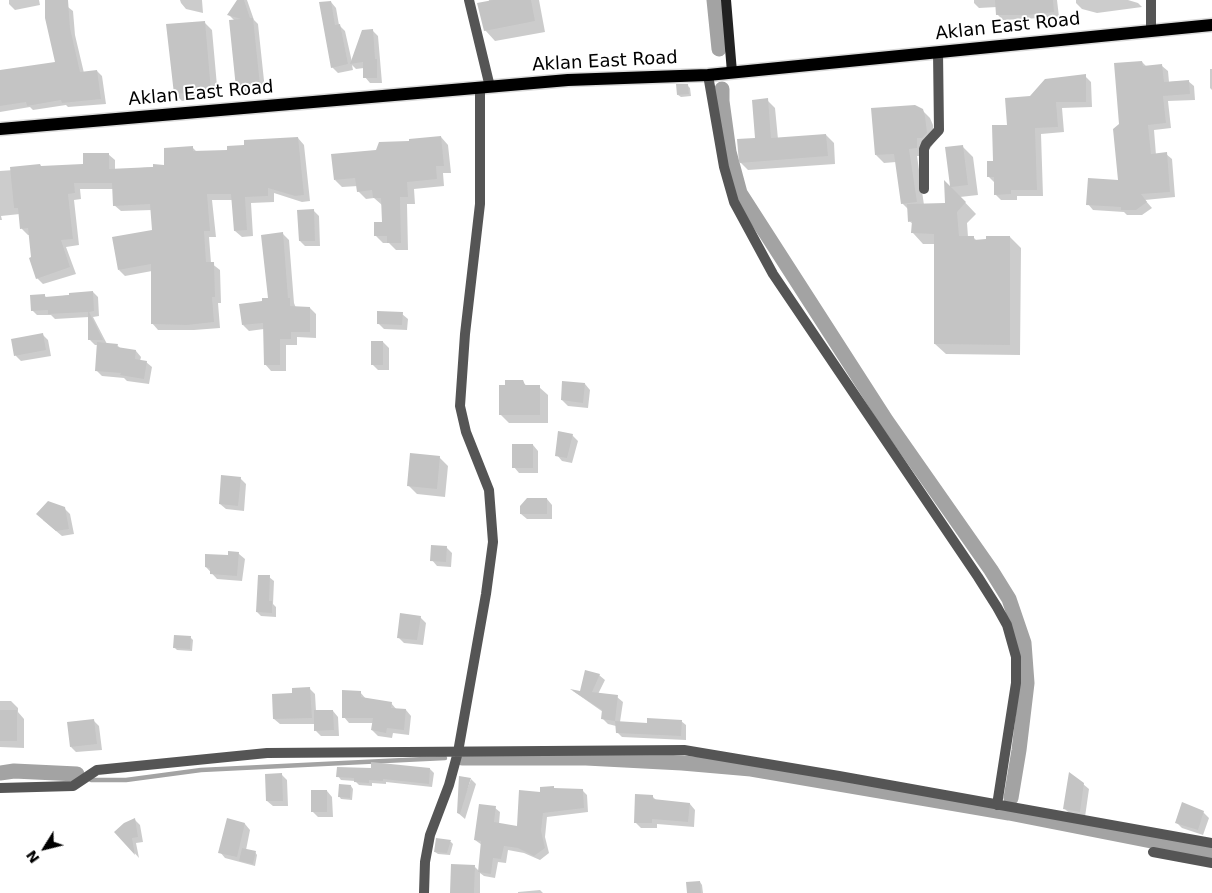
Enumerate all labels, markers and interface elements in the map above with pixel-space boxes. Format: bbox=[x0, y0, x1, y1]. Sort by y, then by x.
street label: Aklan East Road bbox=[934, 9, 1082, 45]
street label: Aklan East Road bbox=[532, 47, 678, 77]
street label: Aklan East Road bbox=[128, 77, 274, 111]
north arrow bbox=[20, 823, 70, 873]
text: N bbox=[23, 847, 43, 866]

